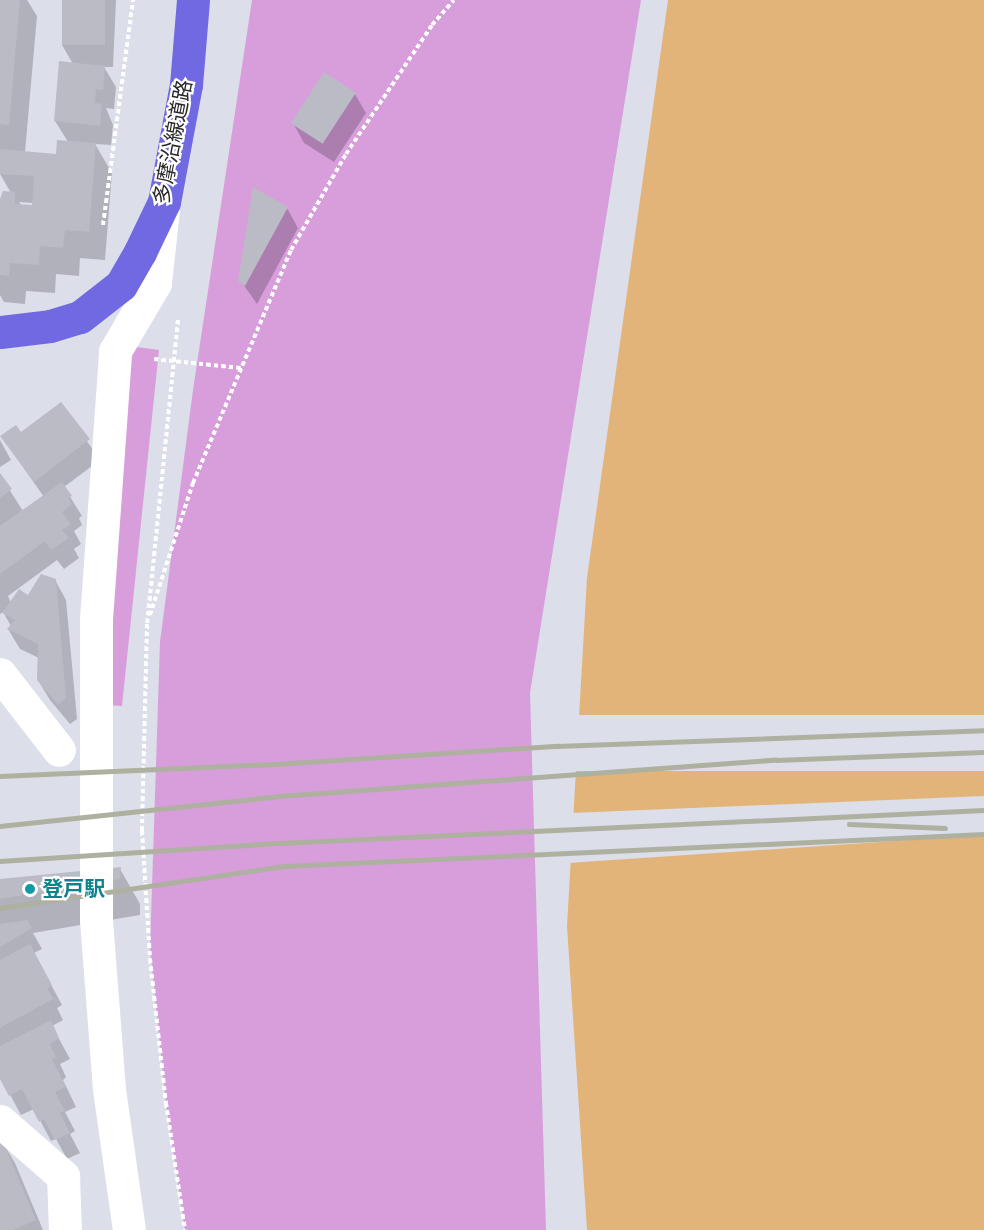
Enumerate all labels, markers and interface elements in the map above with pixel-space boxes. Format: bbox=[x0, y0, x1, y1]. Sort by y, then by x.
street label: 多摩沿線道路 bbox=[149, 78, 197, 206]
place label: 登戸駅 bbox=[42, 876, 105, 902]
marker: 登戸駅 bbox=[23, 882, 37, 896]

